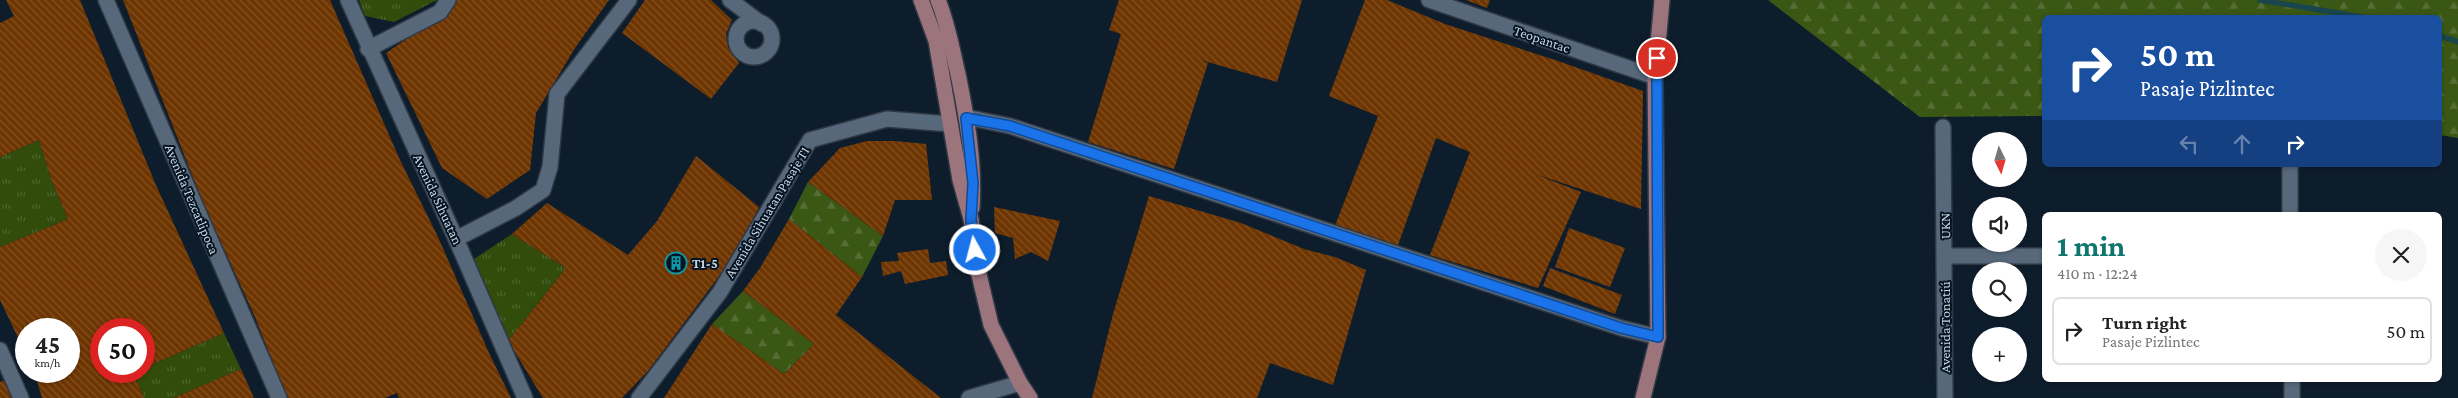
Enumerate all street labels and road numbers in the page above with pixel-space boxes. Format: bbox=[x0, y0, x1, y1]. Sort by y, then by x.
street label: Teopantac bbox=[1512, 22, 1572, 56]
street label: Avenida Tezcatlipoca bbox=[162, 142, 223, 257]
street label: Avenida Sihuatan Pasaje T1 bbox=[721, 143, 814, 281]
street label: Avenida Sihuatan bbox=[410, 151, 466, 247]
street label: UKN bbox=[1937, 213, 1953, 239]
street label: Avenida Tonatiú bbox=[1937, 281, 1953, 373]

